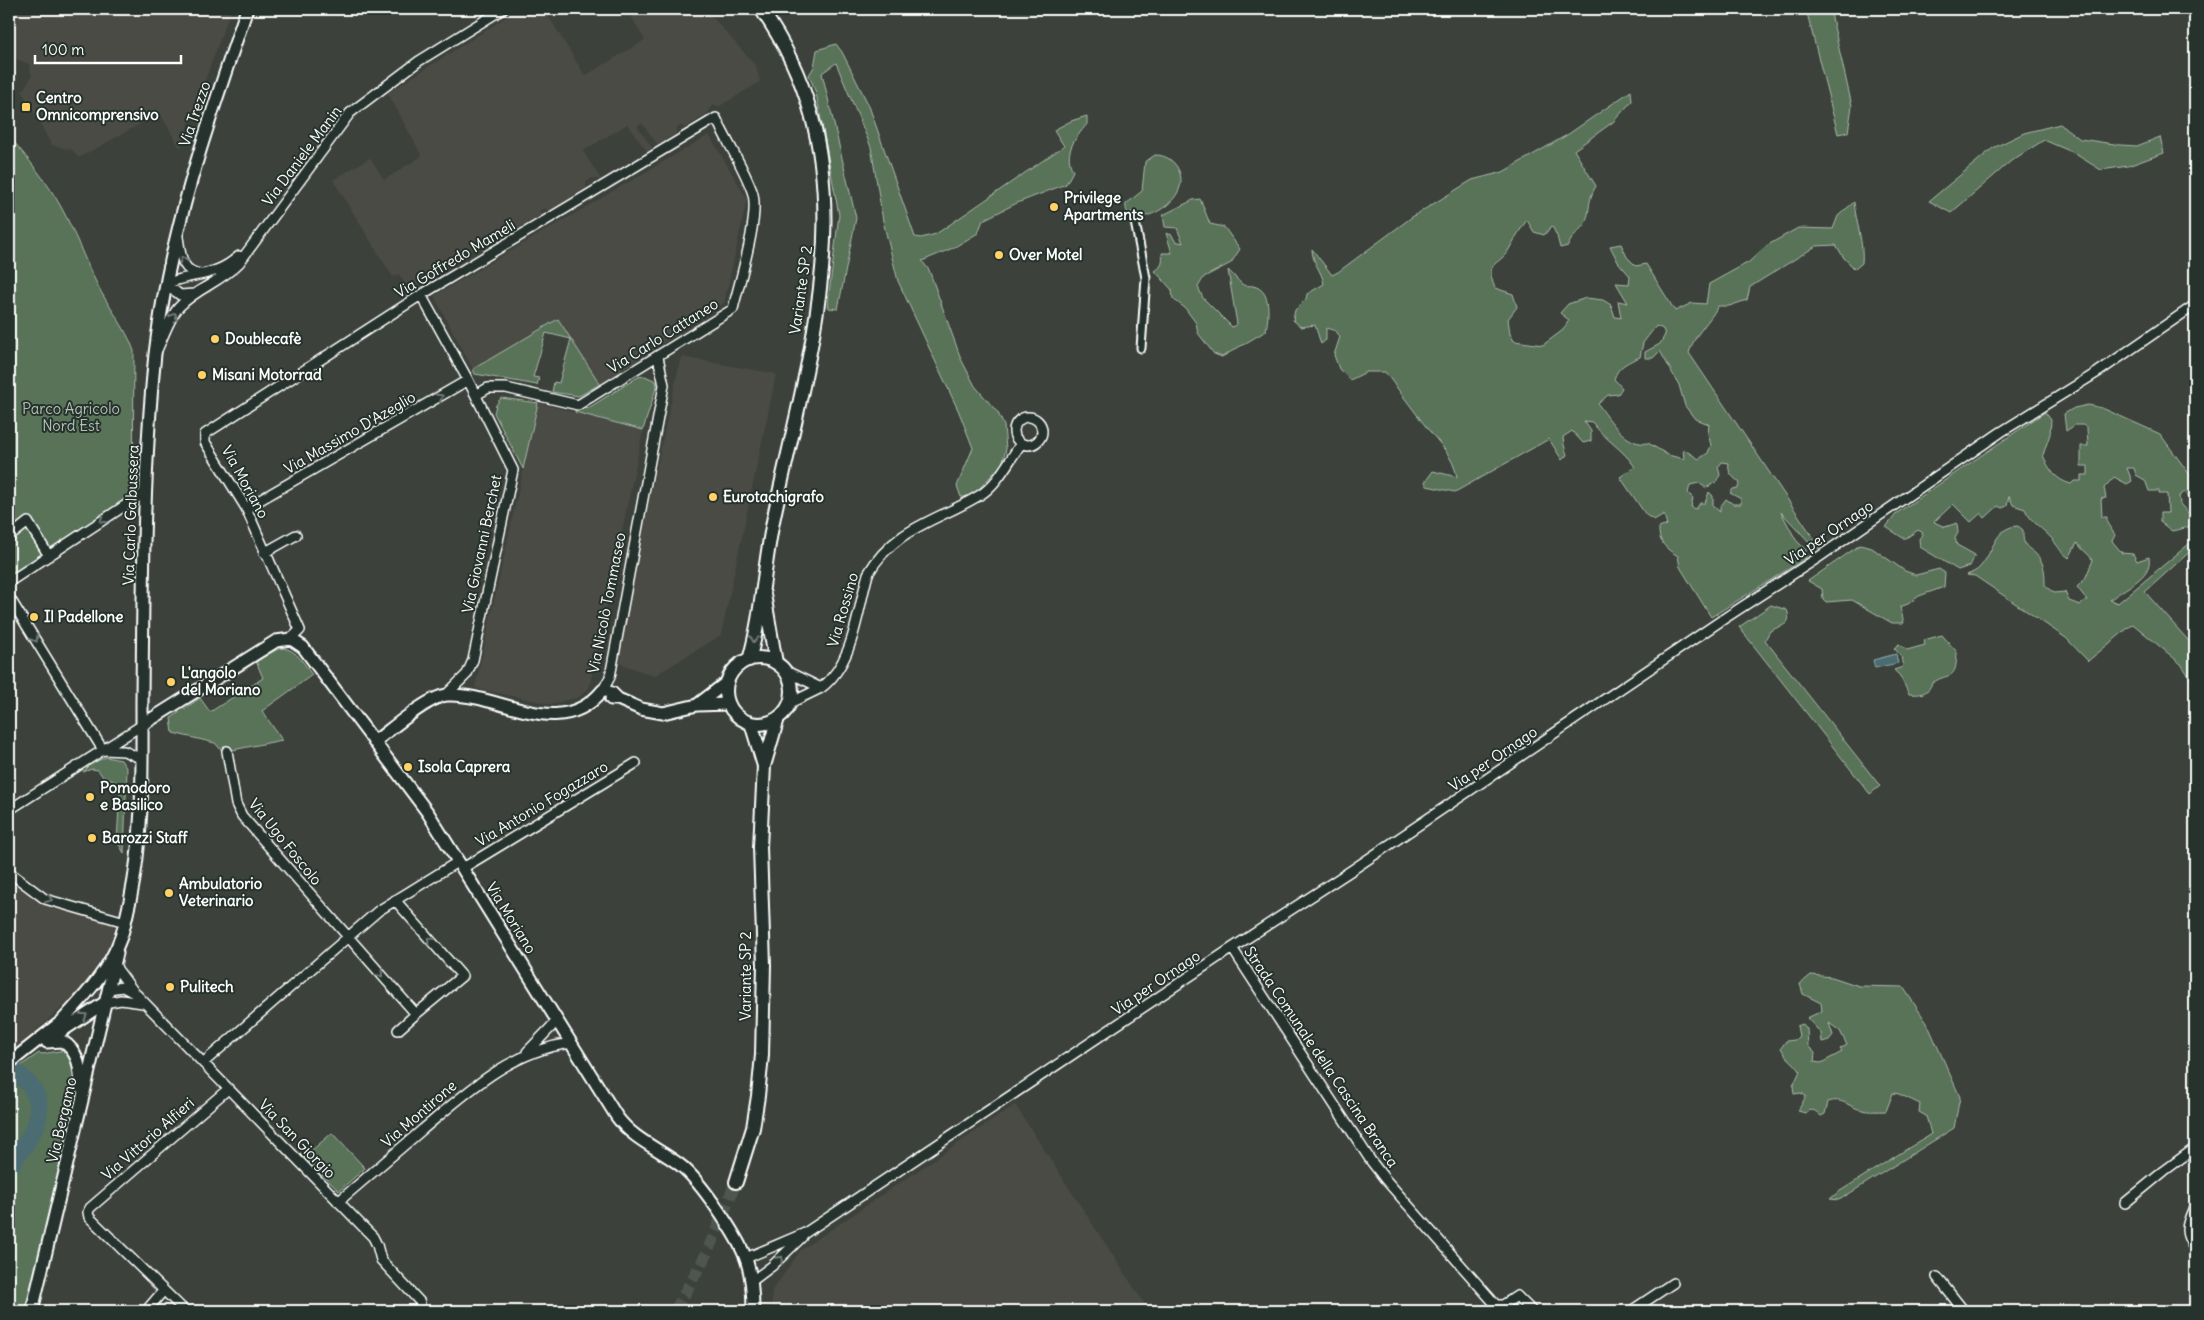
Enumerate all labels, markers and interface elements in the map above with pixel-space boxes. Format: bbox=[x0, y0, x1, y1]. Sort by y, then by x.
scale bar bbox=[35, 32, 181, 64]
text: 100 m bbox=[42, 40, 84, 59]
street label: Via Trezzo bbox=[174, 79, 215, 149]
place label: Centro Omnicomprensivo bbox=[36, 88, 159, 125]
marker: Centro Omnicomprensivo bbox=[20, 101, 32, 113]
street label: Via Daniele Manin bbox=[258, 102, 346, 210]
place label: Privilege Apartments bbox=[1064, 188, 1144, 225]
marker: Privilege Apartments bbox=[1048, 201, 1060, 213]
street label: Via Goffredo Mameli bbox=[391, 215, 518, 302]
street label: Variante SP 2 bbox=[785, 244, 816, 336]
place label: Over Motel bbox=[1009, 245, 1082, 264]
marker: Over Motel bbox=[993, 249, 1005, 261]
one-way arrow bbox=[178, 256, 188, 264]
street label: Via Carlo Cattaneo bbox=[604, 294, 722, 377]
one-way arrow bbox=[168, 312, 178, 321]
place label: Doublecafè bbox=[225, 329, 301, 348]
marker: Doublecafè bbox=[209, 333, 221, 345]
place label: Misani Motorrad bbox=[212, 365, 322, 384]
marker: Misani Motorrad bbox=[196, 369, 208, 381]
street label: Via Massimo D'Azeglio bbox=[281, 387, 419, 478]
one-way arrow bbox=[435, 393, 444, 403]
park label: Parco Agricolo Nord Est bbox=[22, 399, 120, 435]
street label: Via Moriano bbox=[218, 442, 273, 522]
street label: Via Carlo Galbussera bbox=[119, 444, 142, 586]
street label: Via Giovanni Berchet bbox=[458, 473, 505, 615]
place label: Eurotachigrafo bbox=[723, 487, 824, 507]
marker: Eurotachigrafo bbox=[707, 491, 719, 503]
street label: Via per Ornago bbox=[1781, 496, 1877, 569]
one-way arrow bbox=[100, 514, 109, 523]
street label: Via Nicolò Tommaseo bbox=[584, 531, 630, 675]
street label: Via Rossino bbox=[823, 570, 862, 649]
place label: Il Padellone bbox=[44, 607, 123, 626]
marker: Il Padellone bbox=[28, 611, 40, 623]
one-way arrow bbox=[28, 633, 38, 642]
one-way arrow bbox=[749, 635, 759, 643]
place label: L'angolo del Moriano bbox=[181, 663, 261, 699]
marker: L'angolo del Moriano bbox=[165, 676, 177, 688]
street label: Via per Ornago bbox=[1445, 722, 1541, 795]
place label: Isola Caprera bbox=[418, 757, 511, 777]
street label: Via Antonio Fogazzaro bbox=[472, 757, 611, 851]
marker: Isola Caprera bbox=[402, 761, 414, 773]
place label: Pomodoro e Basilico bbox=[100, 778, 171, 814]
marker: Pomodoro e Basilico bbox=[84, 791, 96, 803]
street label: Via Ugo Foscolo bbox=[245, 794, 326, 889]
place label: Barozzi Staff bbox=[102, 828, 189, 847]
marker: Barozzi Staff bbox=[86, 832, 98, 844]
place label: Ambulatorio Veterinario bbox=[179, 874, 263, 910]
street label: Via Moriano bbox=[482, 879, 541, 957]
marker: Ambulatorio Veterinario bbox=[163, 887, 175, 899]
one-way arrow bbox=[44, 893, 53, 903]
street label: Variante SP 2 bbox=[736, 931, 755, 1021]
one-way arrow bbox=[427, 936, 436, 945]
street label: Strada Comunale della Cascina Branca bbox=[1240, 943, 1403, 1171]
street label: Via per Ornago bbox=[1108, 946, 1204, 1019]
one-way arrow bbox=[374, 969, 383, 978]
place label: Pulitech bbox=[180, 977, 234, 996]
marker: Pulitech bbox=[164, 981, 176, 993]
one-way arrow bbox=[79, 1013, 88, 1022]
street label: Via Bergamo bbox=[42, 1075, 81, 1165]
street label: Via Montirone bbox=[377, 1076, 460, 1151]
street label: Via Vittorio Alfieri bbox=[97, 1093, 198, 1184]
street label: Via San Giorgio bbox=[255, 1095, 340, 1182]
one-way arrow bbox=[774, 1256, 783, 1265]

